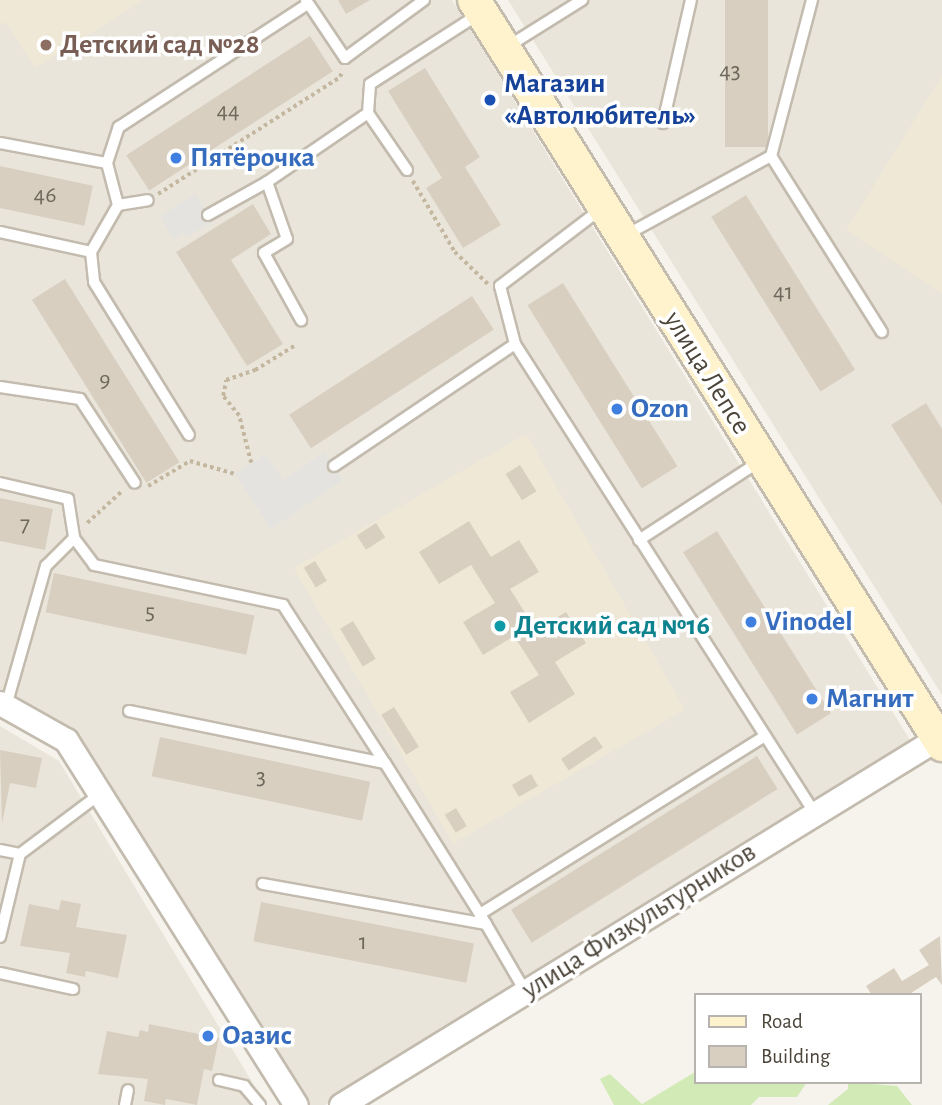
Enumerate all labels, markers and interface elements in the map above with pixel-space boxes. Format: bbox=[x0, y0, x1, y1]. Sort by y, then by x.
place label: Детский сад №28 bbox=[60, 28, 259, 62]
marker: Детский сад №28 bbox=[38, 37, 54, 53]
house number: 43 bbox=[719, 58, 741, 86]
place label: Магазин «Автолюбитель» bbox=[504, 67, 696, 133]
marker: Магазин «Автолюбитель» bbox=[482, 92, 498, 108]
house number: 44 bbox=[216, 98, 240, 126]
place label: Пятёрочка bbox=[190, 141, 315, 175]
marker: Пятёрочка bbox=[168, 150, 184, 166]
house number: 46 bbox=[34, 182, 56, 210]
house number: 41 bbox=[773, 279, 793, 307]
street label: улица Лепсе bbox=[656, 305, 758, 441]
house number: 9 bbox=[99, 367, 111, 395]
place label: Ozon bbox=[631, 392, 689, 426]
marker: Ozon bbox=[609, 401, 625, 417]
house number: 7 bbox=[20, 511, 30, 539]
house number: 5 bbox=[145, 599, 155, 627]
place label: Vinodel bbox=[765, 605, 853, 639]
place label: Детский сад №16 bbox=[514, 609, 710, 643]
marker: Vinodel bbox=[743, 614, 759, 630]
marker: Детский сад №16 bbox=[492, 618, 508, 634]
place label: Магнит bbox=[826, 682, 913, 716]
marker: Магнит bbox=[804, 691, 820, 707]
house number: 3 bbox=[256, 764, 266, 792]
street label: улица Физкультурников bbox=[516, 835, 762, 1007]
house number: 1 bbox=[359, 929, 367, 957]
legend bbox=[694, 993, 921, 1084]
text: Road bbox=[761, 1011, 803, 1032]
place label: Оазис bbox=[222, 1019, 292, 1053]
marker: Оазис bbox=[200, 1028, 216, 1044]
text: Building bbox=[761, 1046, 830, 1067]

